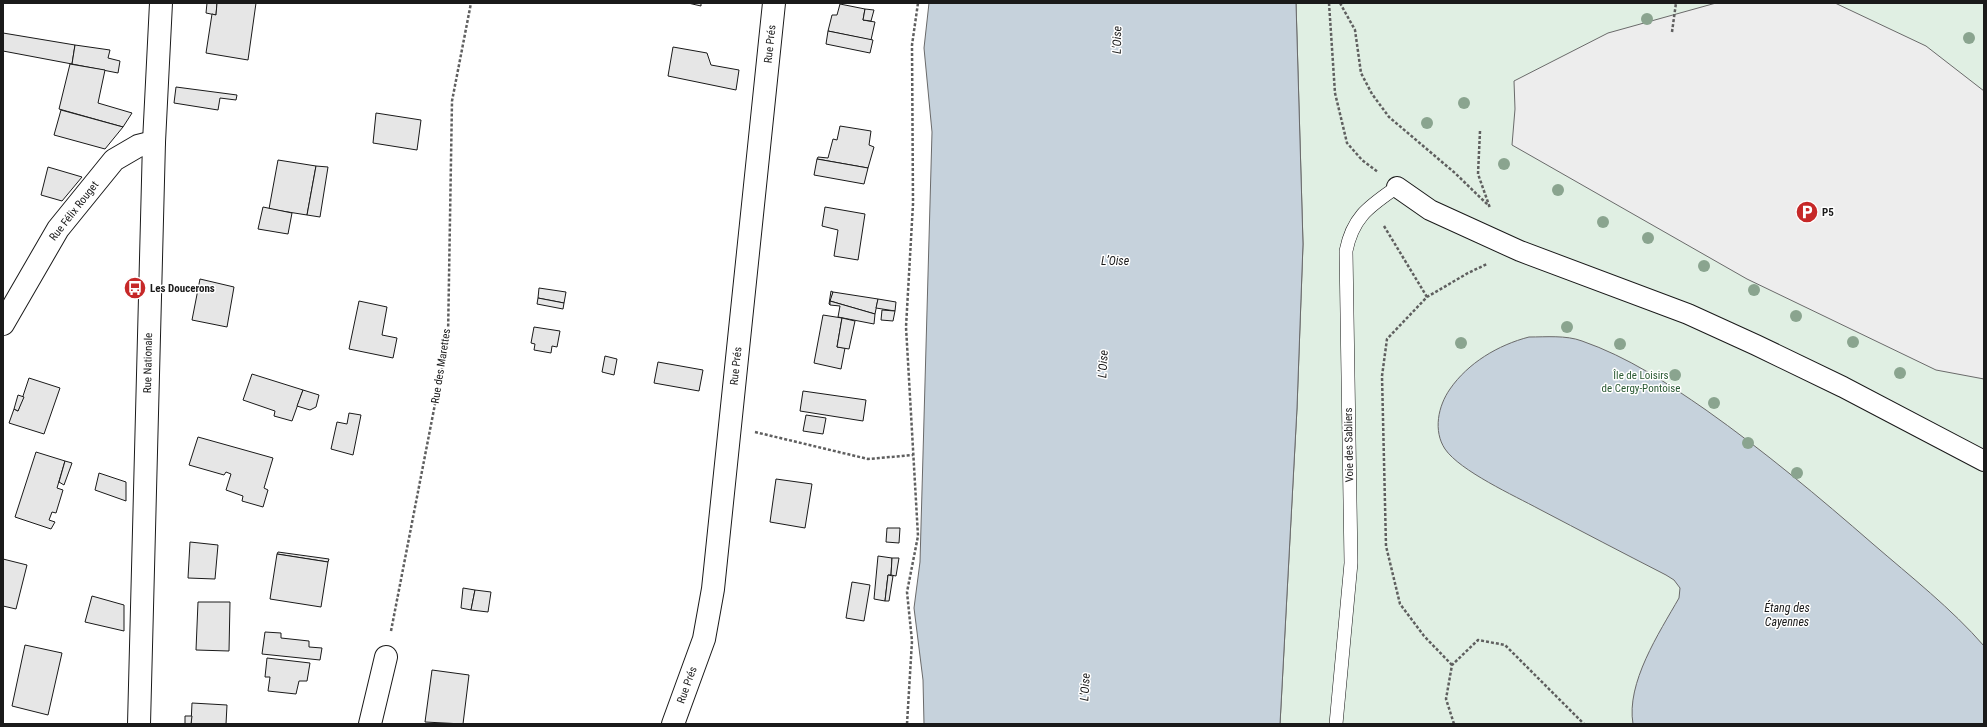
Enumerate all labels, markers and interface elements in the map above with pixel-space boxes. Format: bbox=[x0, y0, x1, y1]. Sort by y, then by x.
street label: Rue Prés bbox=[762, 24, 778, 64]
water label: L'Oise bbox=[1110, 25, 1124, 54]
street label: Rue Félix Rouget bbox=[47, 179, 101, 243]
parking icon: P5 bbox=[1794, 199, 1820, 225]
place label: P5 bbox=[1822, 206, 1834, 219]
water label: L’Oise bbox=[1101, 254, 1130, 268]
bus stop icon: Les Doucerons bbox=[122, 275, 148, 301]
place label: Les Doucerons bbox=[150, 282, 215, 295]
street label: Rue des Marettes bbox=[429, 328, 453, 404]
street label: Rue Nationale bbox=[141, 333, 155, 393]
street label: Rue Prés bbox=[728, 346, 744, 386]
water label: L'Oise bbox=[1095, 349, 1111, 378]
park label: Île de Loisirs de Cergy-Pontoise bbox=[1602, 369, 1680, 395]
street label: Voie des Sabliers bbox=[1342, 408, 1356, 482]
water label: Étang des Cayennes bbox=[1764, 600, 1810, 629]
street label: Rue Prés bbox=[674, 665, 700, 705]
water label: L'Oise bbox=[1077, 672, 1093, 701]

